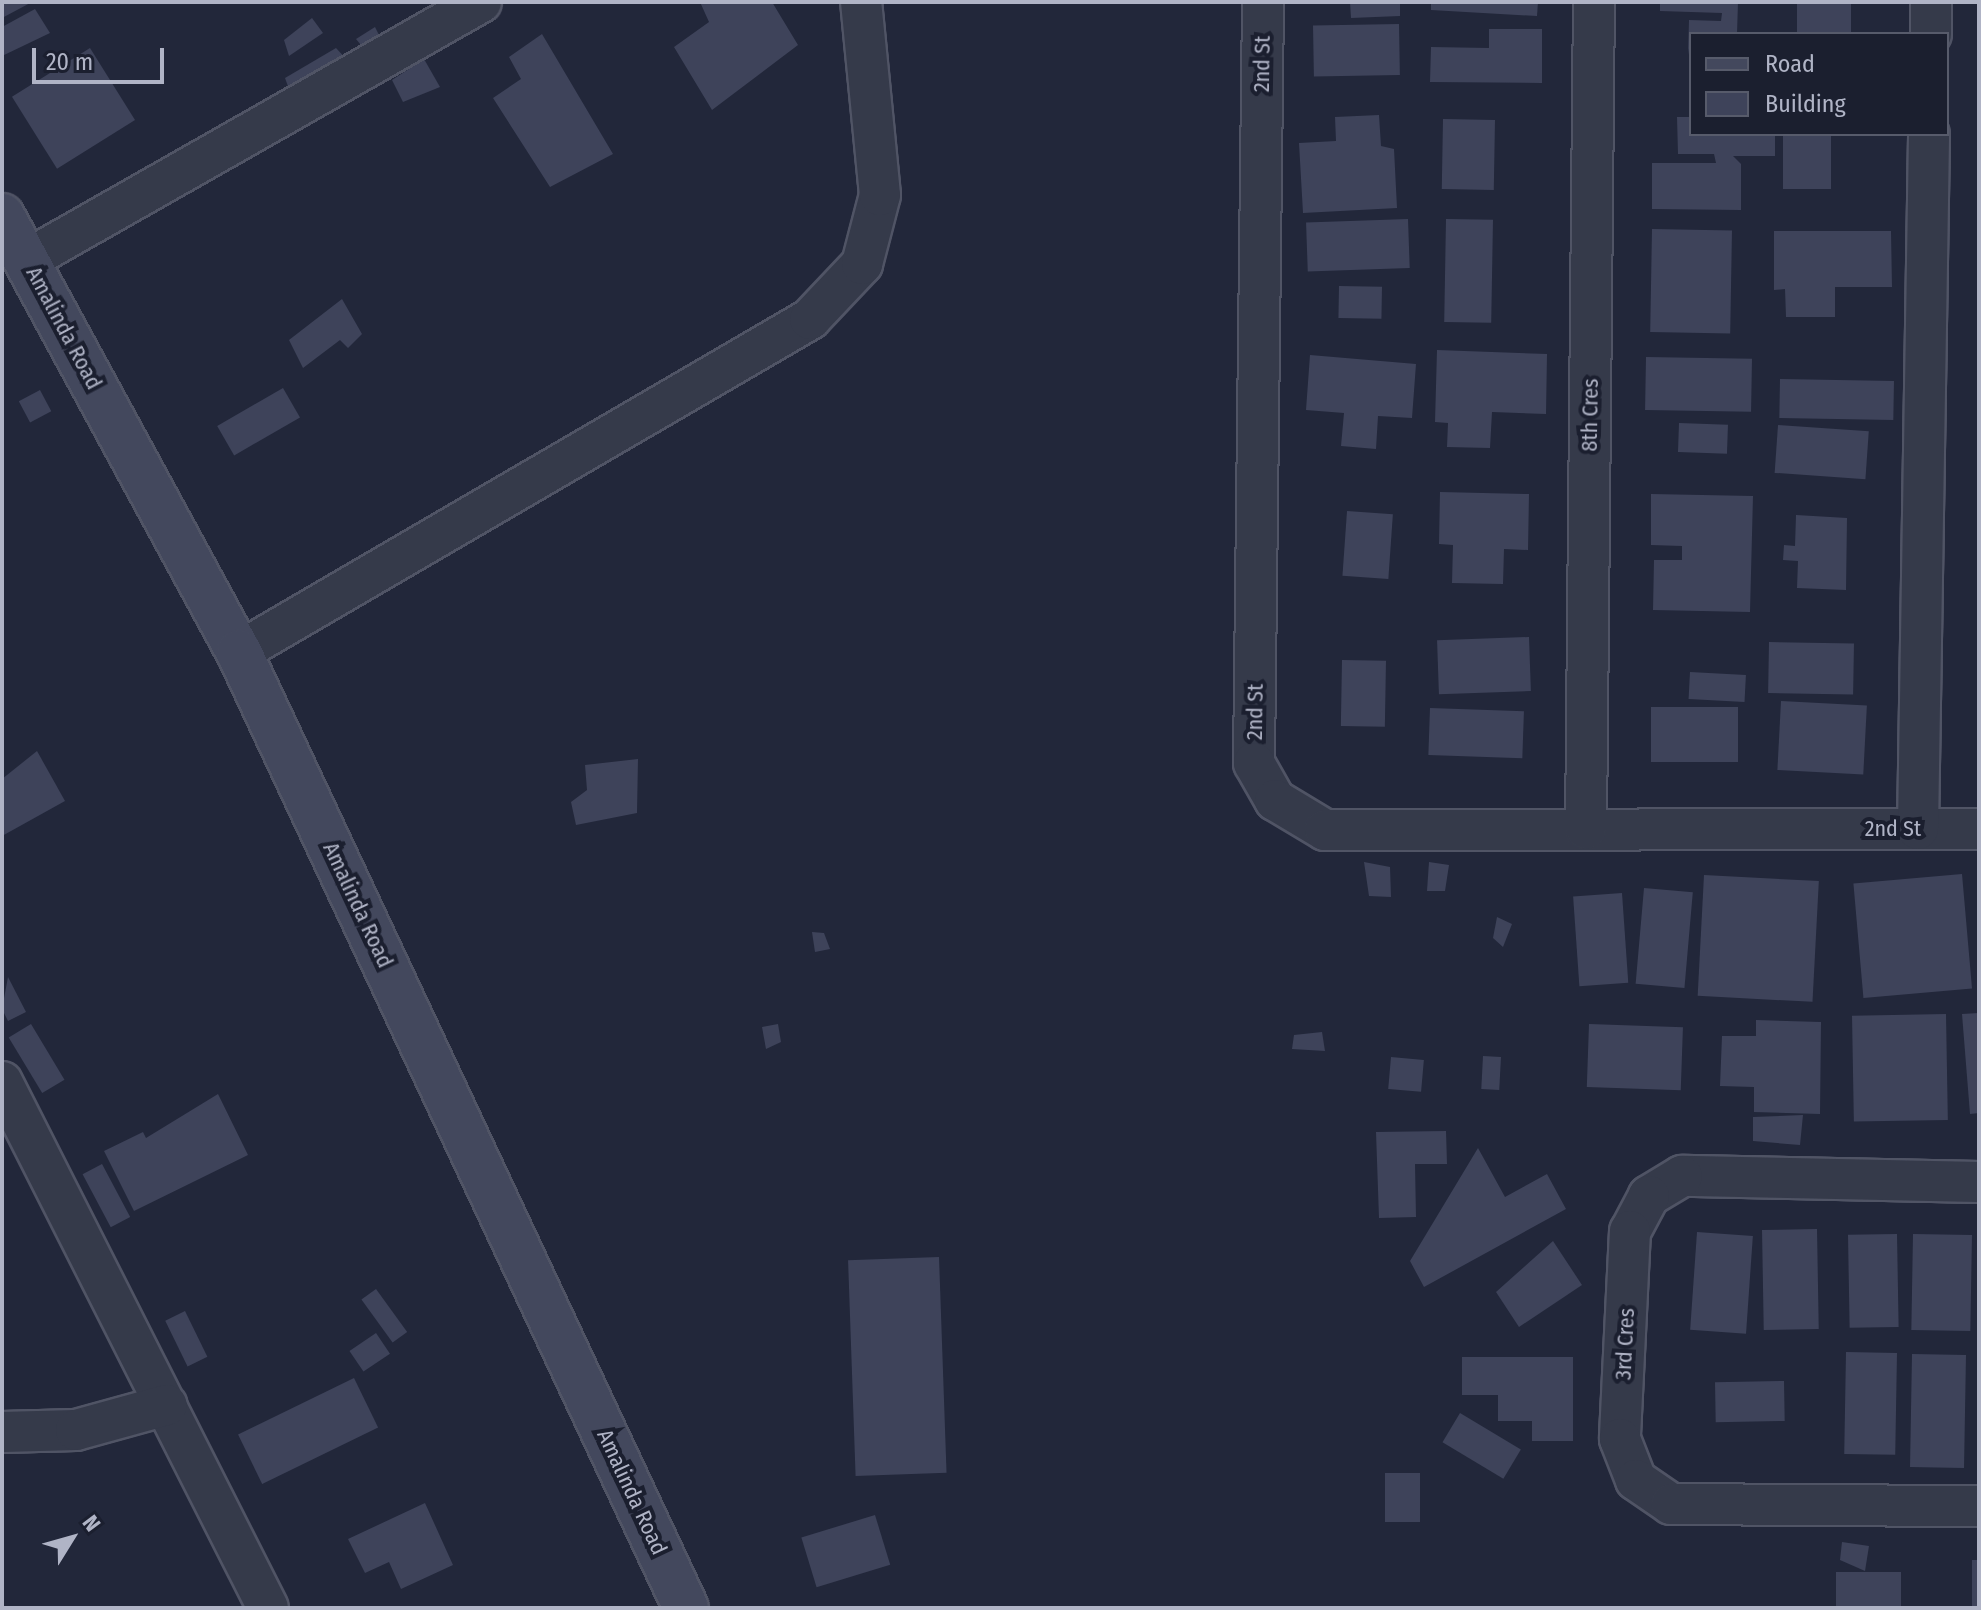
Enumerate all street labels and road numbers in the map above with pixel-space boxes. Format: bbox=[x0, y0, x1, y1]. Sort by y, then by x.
street label: 2nd St bbox=[1248, 36, 1276, 92]
street label: Amalinda Road bbox=[21, 262, 107, 394]
street label: 8th Cres bbox=[1576, 378, 1604, 452]
street label: 2nd St bbox=[1241, 684, 1269, 740]
street label: 2nd St bbox=[1865, 816, 1921, 842]
street label: Amalinda Road bbox=[317, 838, 399, 972]
street label: 3rd Cres bbox=[1610, 1307, 1640, 1381]
street label: Amalinda Road bbox=[591, 1425, 673, 1559]

